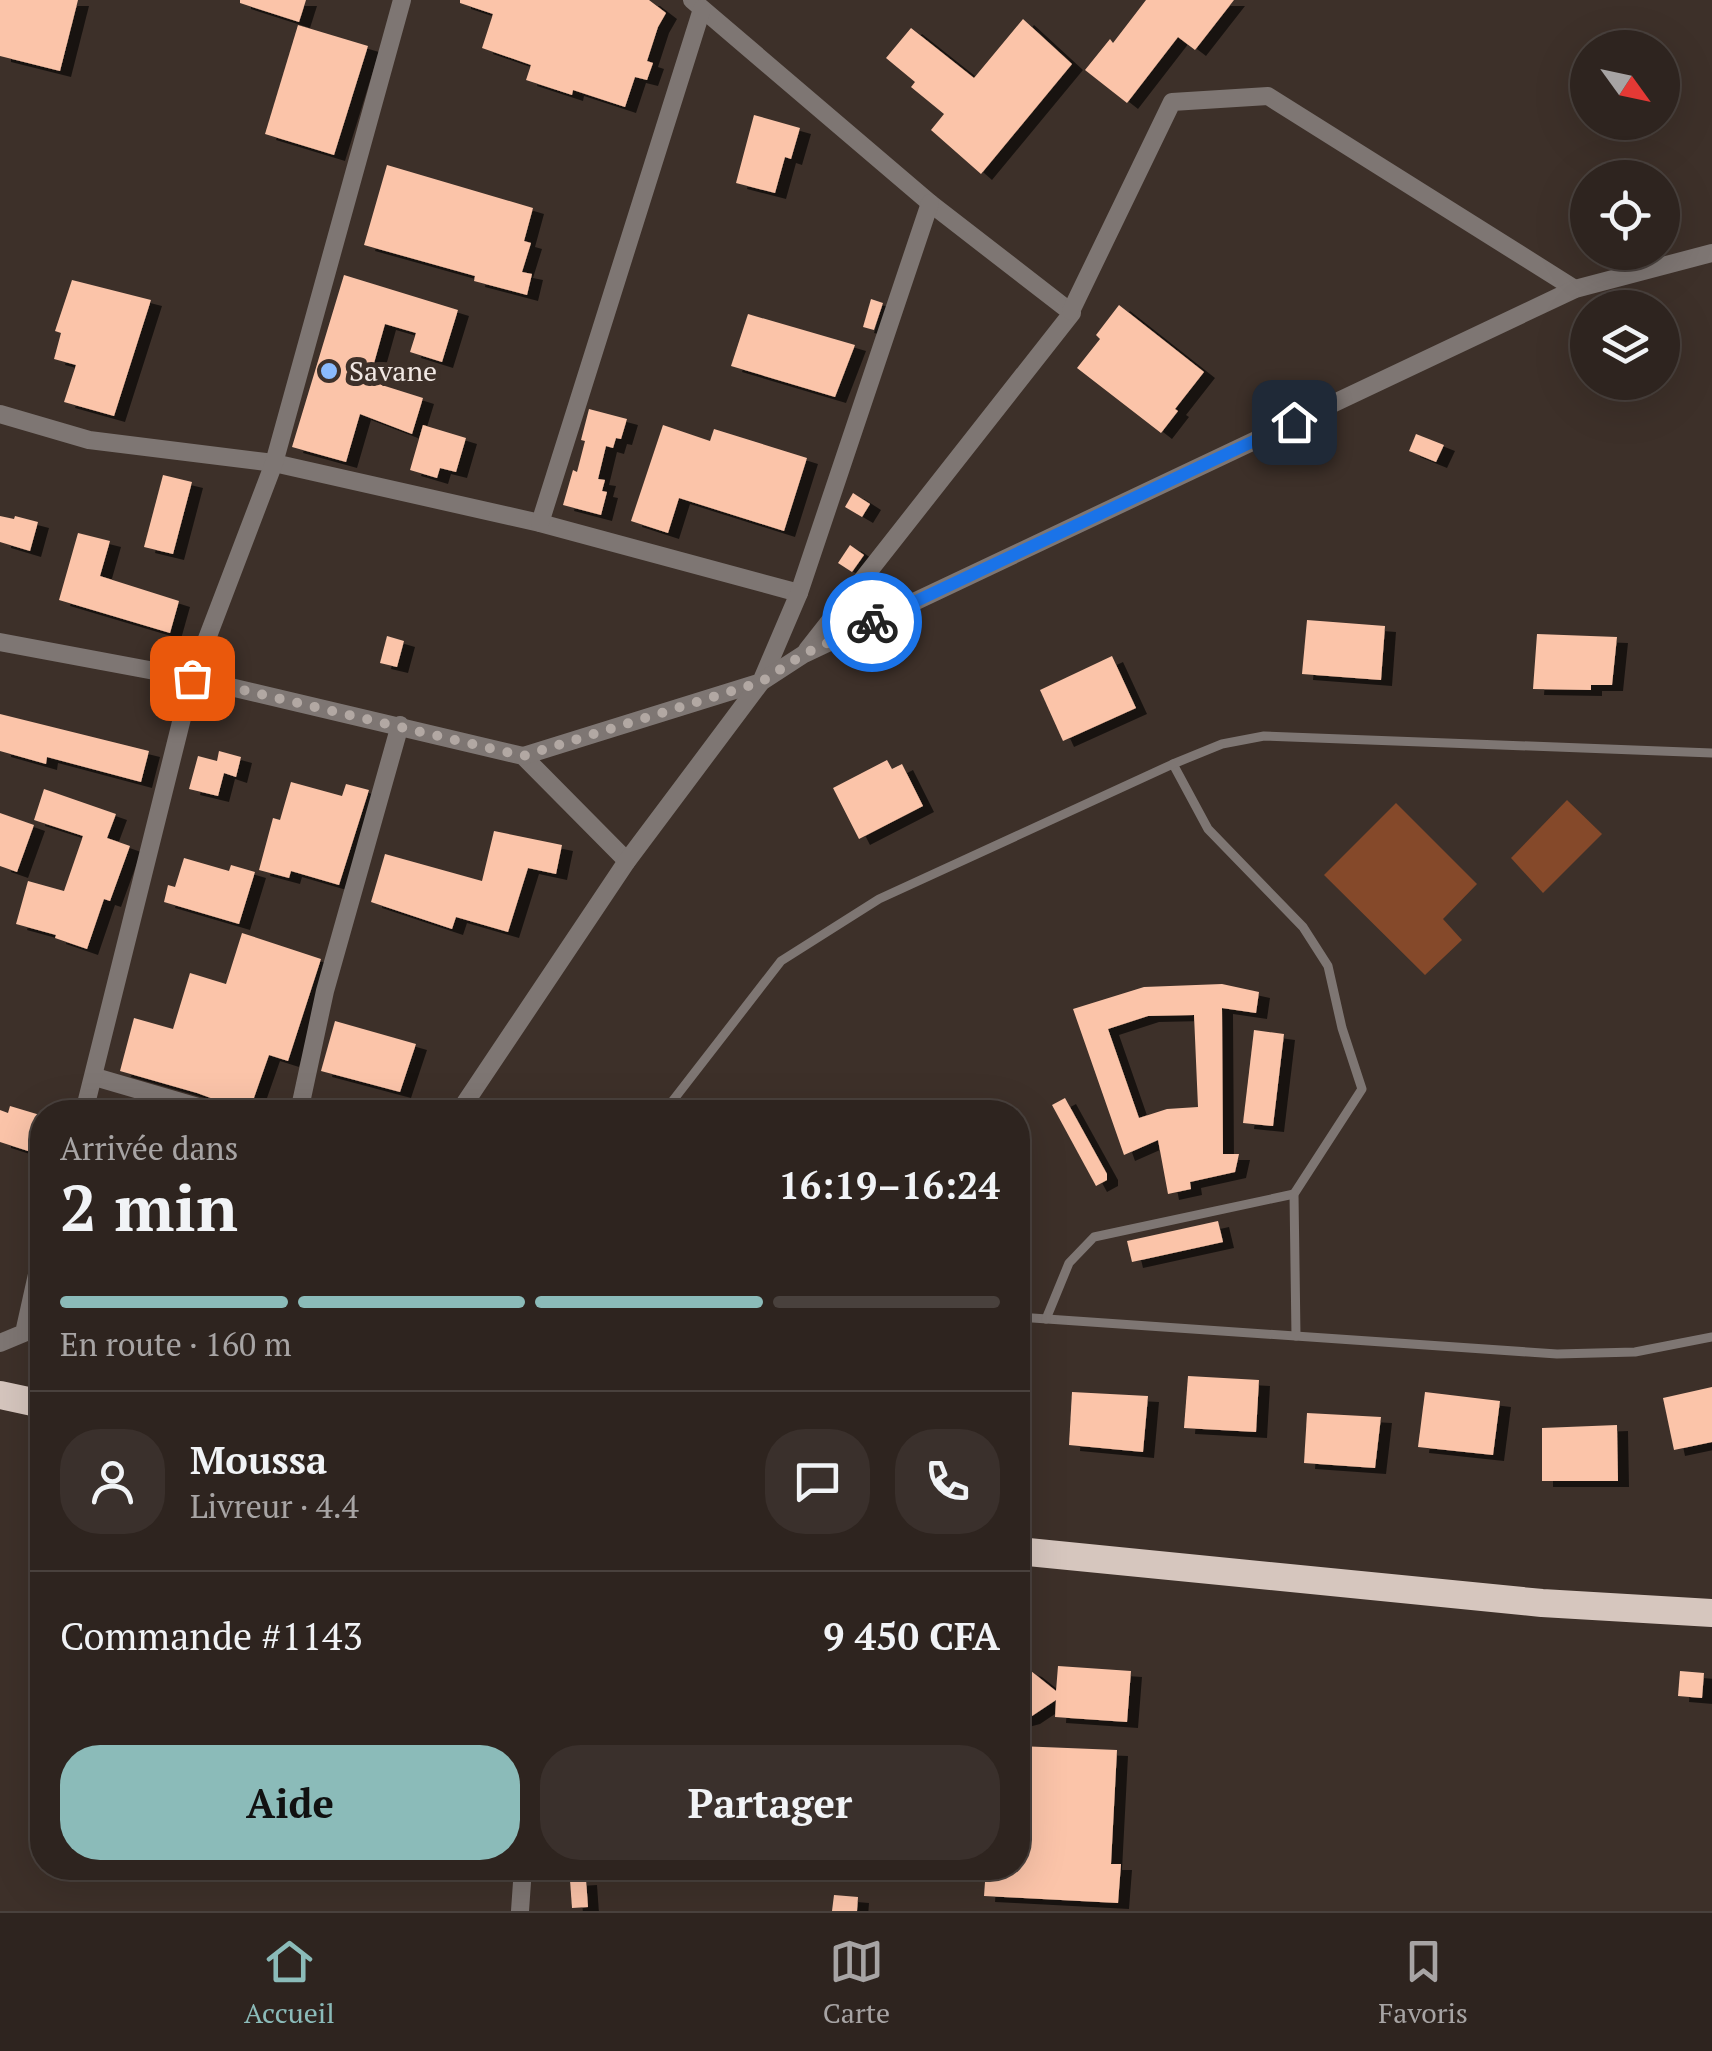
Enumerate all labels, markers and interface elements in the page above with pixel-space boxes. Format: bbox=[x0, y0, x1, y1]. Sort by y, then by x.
north arrow bbox=[1570, 30, 1680, 140]
map controls bbox=[1570, 30, 1680, 400]
button: locate bbox=[1570, 160, 1680, 270]
button: layers bbox=[1570, 290, 1680, 400]
place label: Savane bbox=[349, 352, 437, 389]
marker: Savane bbox=[318, 360, 340, 382]
pin bbox=[1252, 380, 1337, 465]
icon: home bbox=[1267, 395, 1322, 450]
courier bbox=[822, 572, 922, 672]
icon: bike bbox=[845, 595, 900, 650]
pin bbox=[150, 636, 235, 721]
icon: bag bbox=[165, 651, 220, 706]
text: Arrivée dans bbox=[60, 1127, 238, 1169]
text: 16:19–16:24 bbox=[778, 1160, 1000, 1210]
text: 2 min bbox=[60, 1163, 238, 1250]
text: En route · 160 m bbox=[60, 1323, 292, 1365]
button: person bbox=[60, 1429, 165, 1534]
button: chat bbox=[765, 1429, 870, 1534]
button: phone bbox=[895, 1429, 1000, 1534]
text: Moussa bbox=[190, 1435, 327, 1485]
text: Livreur · 4.4 bbox=[190, 1485, 359, 1527]
text: Commande #1143 bbox=[60, 1611, 363, 1661]
text: 9 450 CFA bbox=[823, 1611, 1000, 1661]
button: Aide bbox=[60, 1745, 520, 1860]
button: Partager bbox=[540, 1745, 1000, 1860]
tab: Accueil bbox=[244, 1934, 335, 2031]
tab: Carte bbox=[823, 1934, 890, 2031]
tab: Favoris bbox=[1378, 1934, 1468, 2031]

